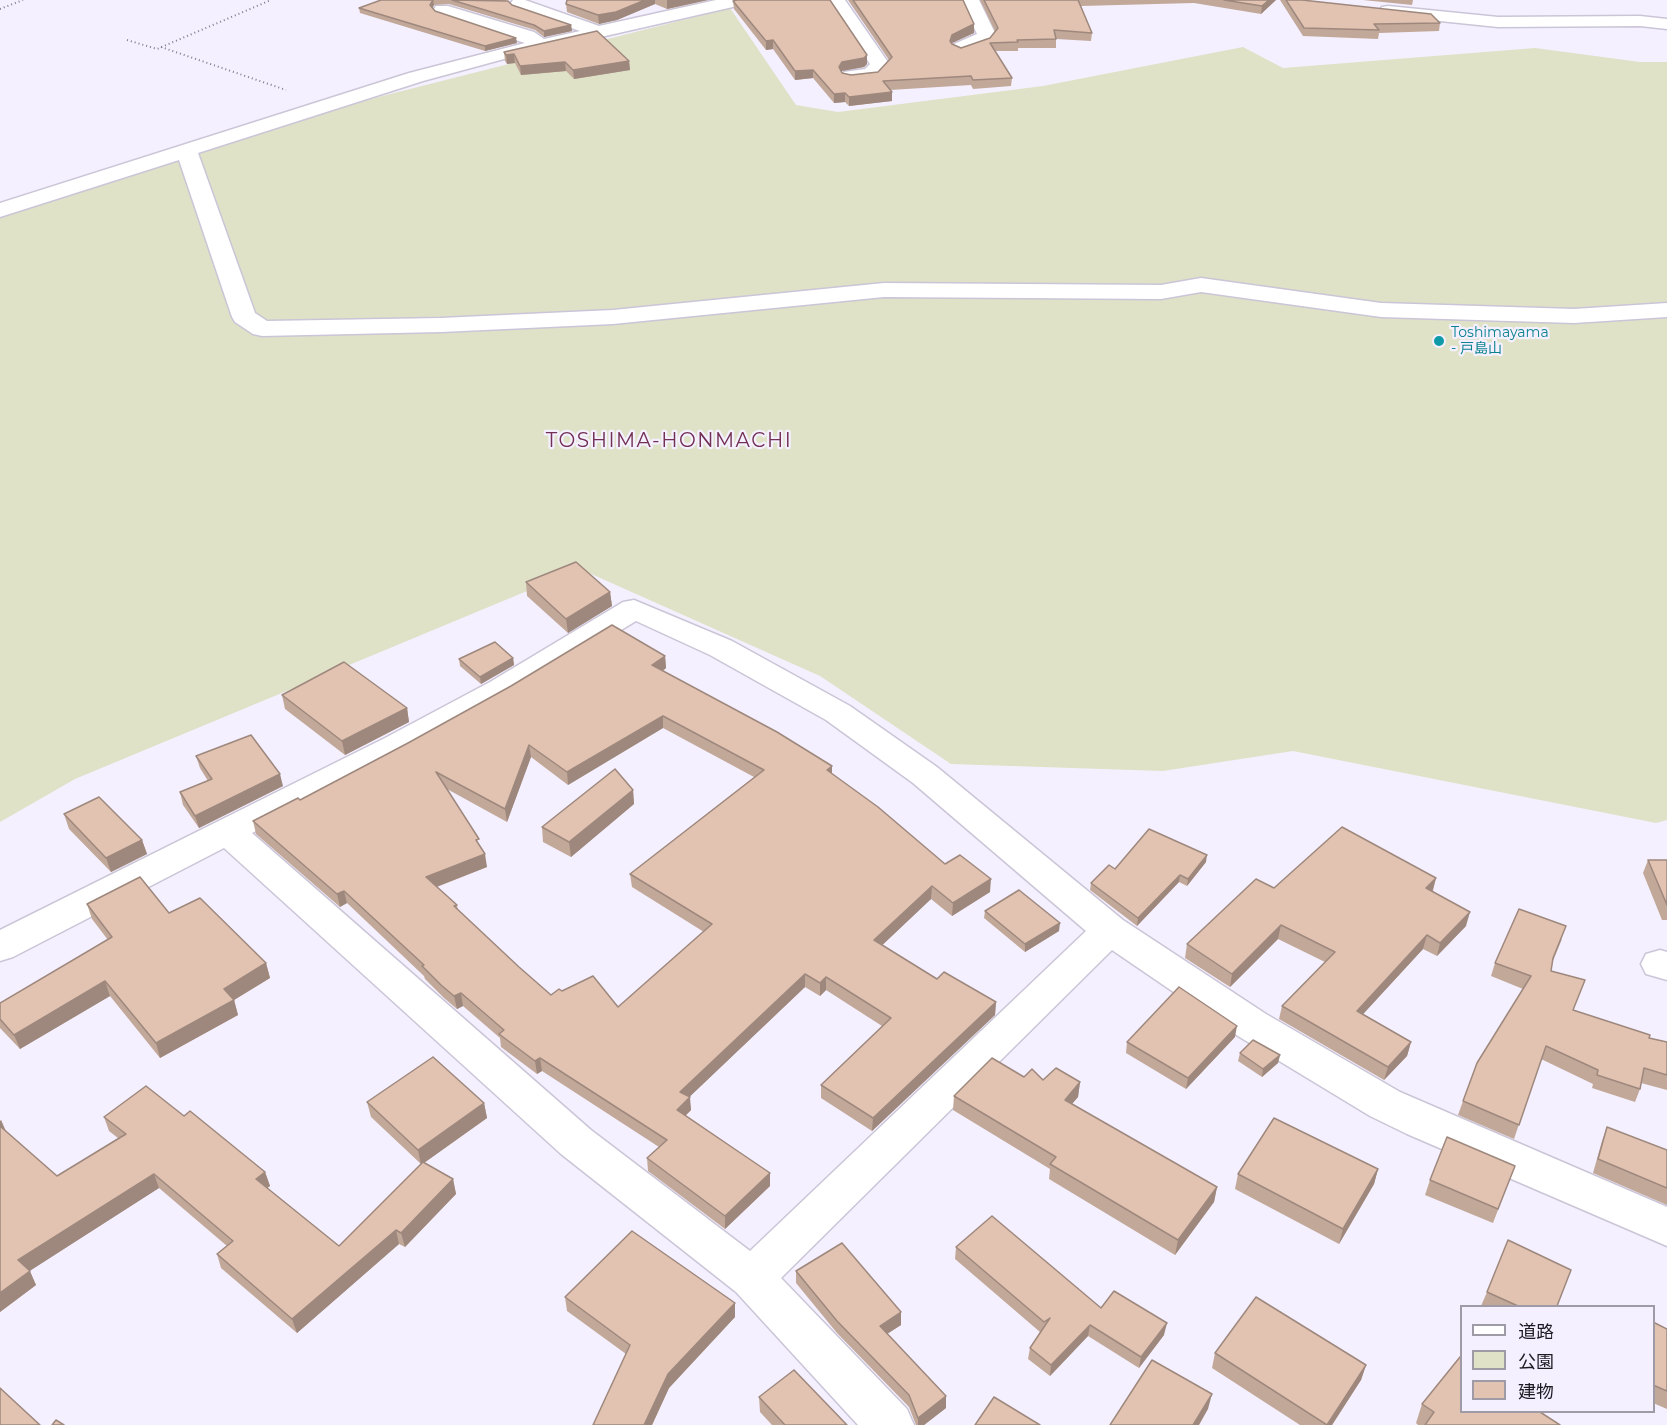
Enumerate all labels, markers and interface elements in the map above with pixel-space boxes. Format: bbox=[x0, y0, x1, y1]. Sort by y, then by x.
place label: Toshimayama - 戸島山 bbox=[1451, 325, 1549, 358]
marker: Toshimayama - 戸島山 bbox=[1432, 334, 1446, 348]
district label: TOSHIMA-HONMACHI bbox=[546, 429, 792, 453]
legend bbox=[1460, 1305, 1655, 1413]
text: 道路 bbox=[1518, 1321, 1554, 1343]
text: 公園 bbox=[1518, 1351, 1554, 1373]
text: 建物 bbox=[1518, 1381, 1554, 1403]

